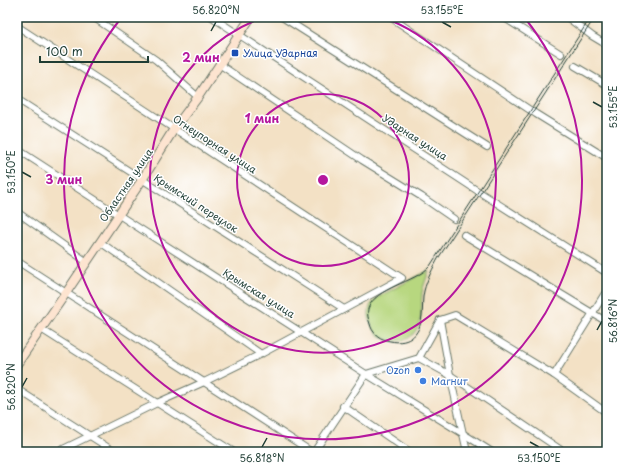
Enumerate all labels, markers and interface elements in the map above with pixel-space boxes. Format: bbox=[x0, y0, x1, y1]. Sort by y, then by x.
text: 56.820°N bbox=[192, 2, 240, 17]
text: 53.155°E bbox=[421, 2, 463, 17]
scale bar bbox=[40, 38, 148, 64]
text: 100 m bbox=[46, 42, 83, 60]
place label: Улица Ударная bbox=[243, 45, 318, 60]
text: 2 мин bbox=[182, 48, 220, 66]
marker: Улица Ударная bbox=[230, 48, 240, 58]
text: 53.155°E bbox=[605, 86, 620, 128]
text: 1 мин bbox=[245, 109, 280, 127]
street label: Ударная улица bbox=[380, 110, 451, 164]
street label: Огнеупорная улица bbox=[170, 111, 261, 178]
street label: Областная улица bbox=[95, 144, 156, 224]
text: 53.150°E bbox=[3, 150, 18, 194]
text: 3 мин bbox=[46, 170, 83, 188]
street label: Крымский переулок bbox=[151, 170, 242, 236]
centre of rings bbox=[316, 173, 330, 187]
street label: Крымская улица bbox=[220, 264, 299, 321]
text: 56.816°N bbox=[605, 298, 620, 343]
place label: Ozon bbox=[386, 362, 410, 377]
text: 56.820°N bbox=[3, 363, 18, 411]
marker: Ozon bbox=[413, 365, 423, 375]
place label: Магнит bbox=[431, 373, 469, 388]
marker: Магнит bbox=[418, 376, 428, 386]
text: 56.818°N bbox=[240, 450, 285, 465]
text: 53.150°E bbox=[517, 450, 561, 465]

